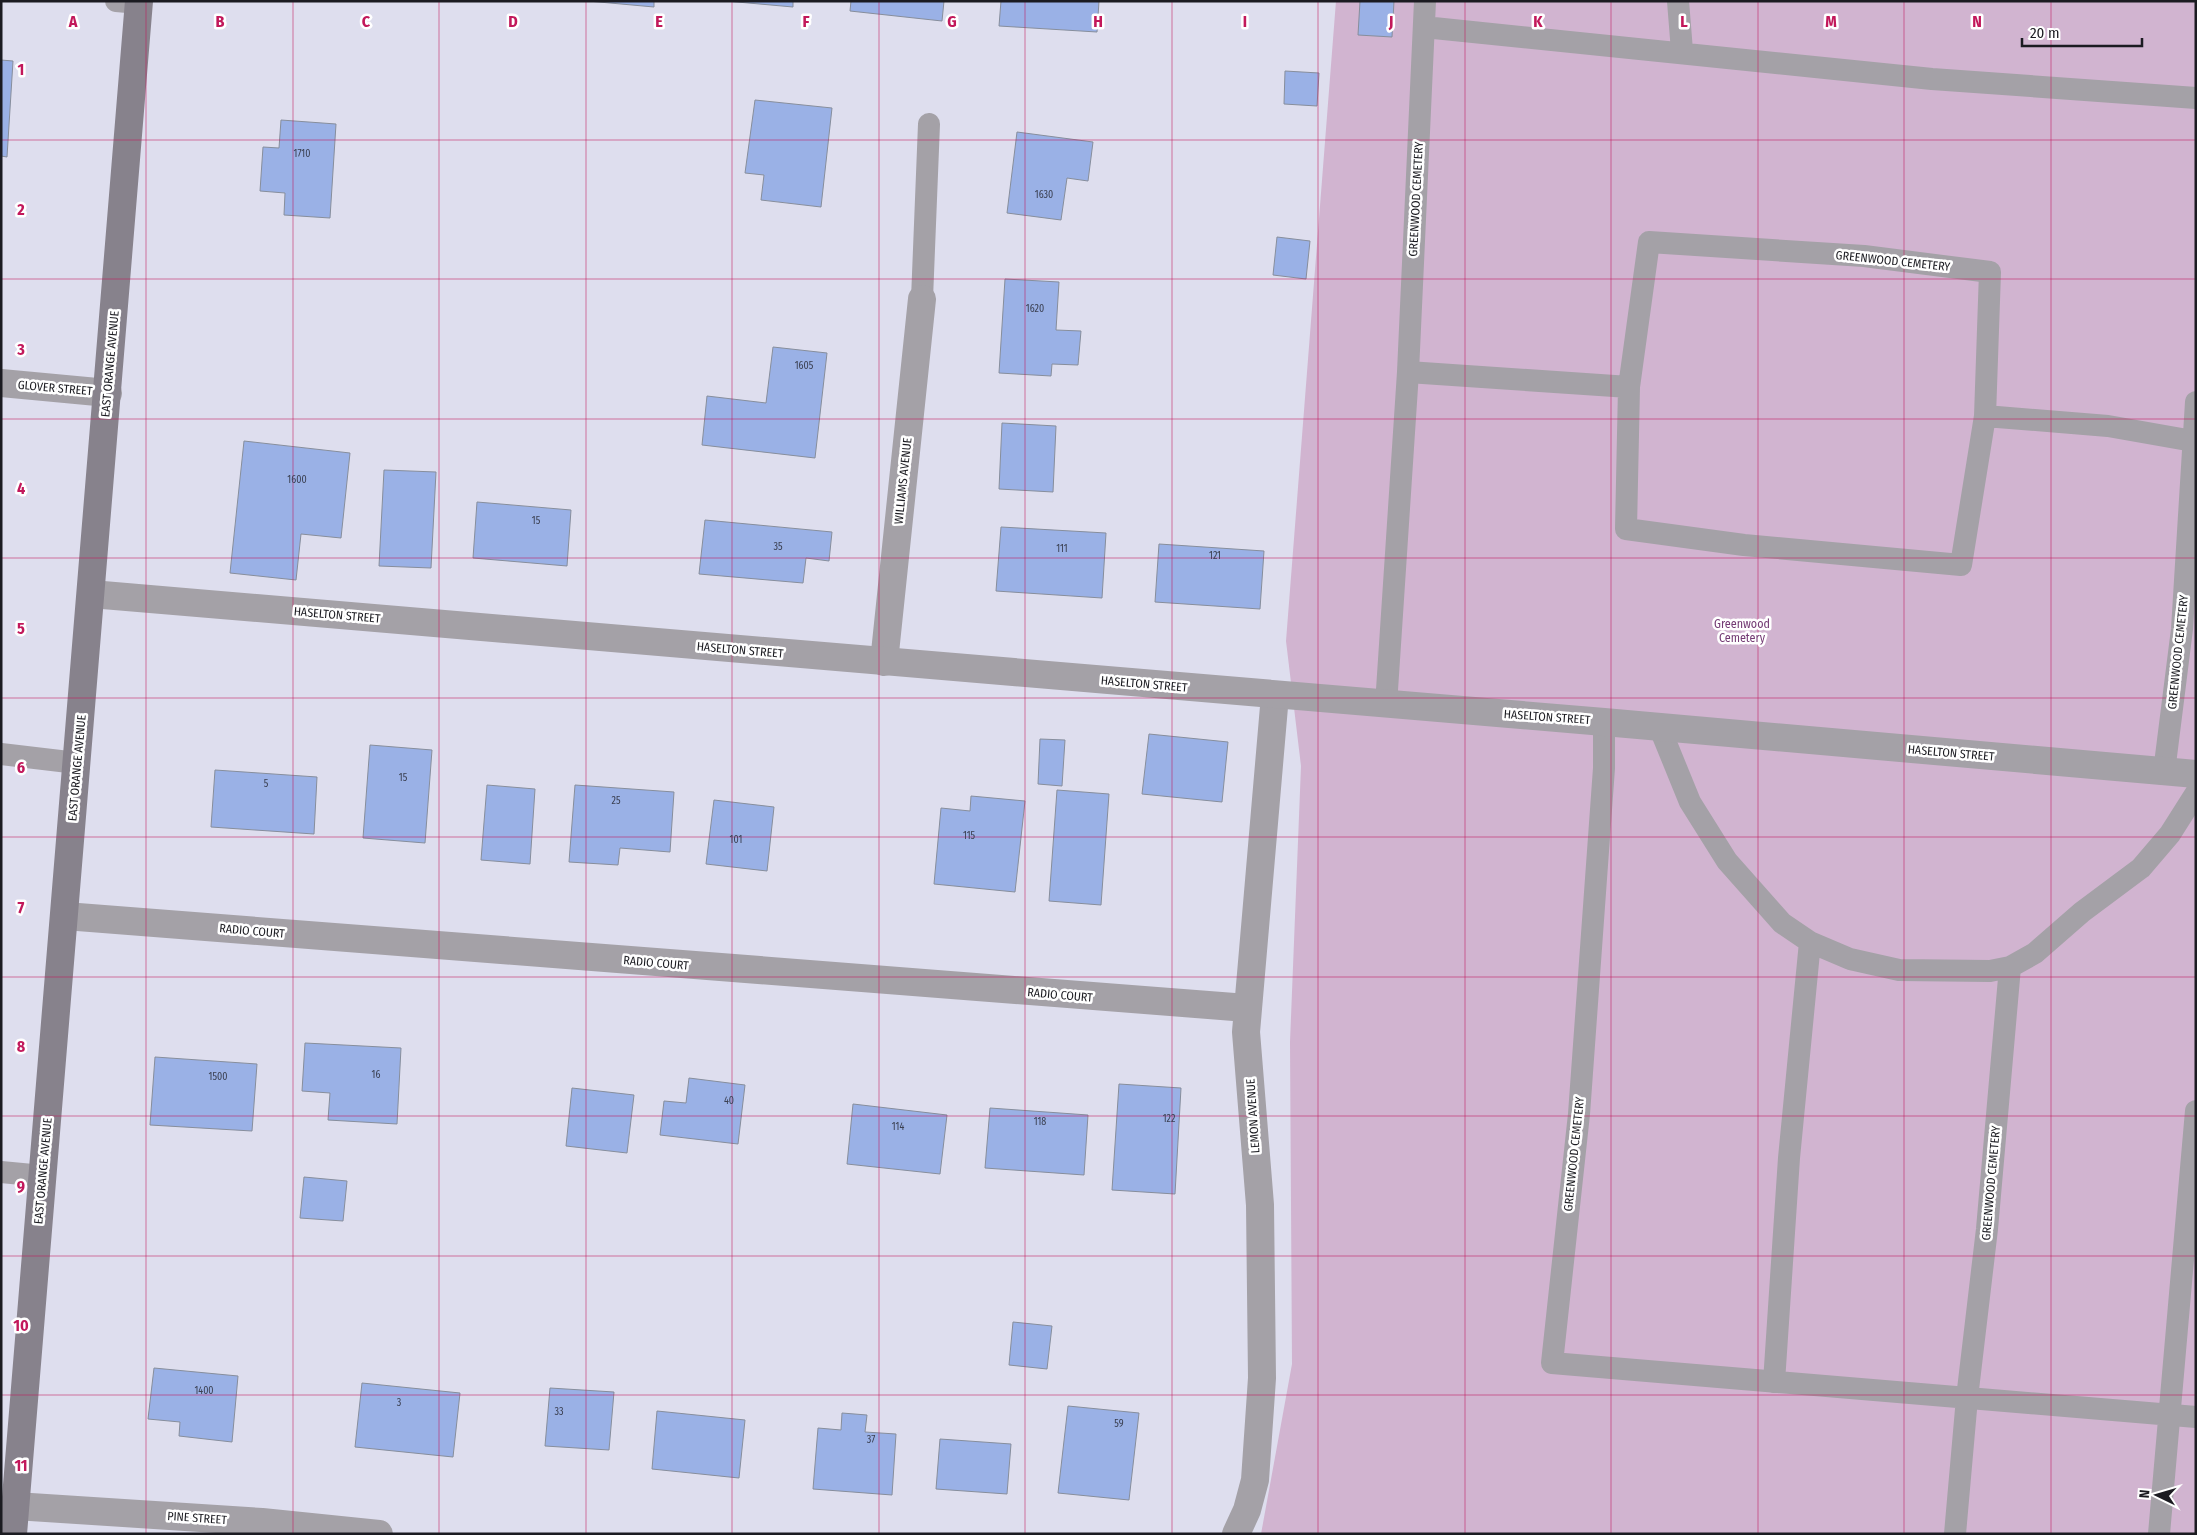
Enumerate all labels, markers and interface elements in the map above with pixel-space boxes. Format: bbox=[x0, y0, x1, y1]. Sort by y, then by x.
text: A bbox=[68, 12, 78, 31]
text: B bbox=[216, 12, 225, 31]
text: C bbox=[362, 12, 371, 31]
text: D bbox=[508, 12, 518, 31]
text: E bbox=[655, 12, 663, 31]
text: F bbox=[802, 12, 810, 31]
text: G bbox=[947, 12, 957, 31]
text: H bbox=[1093, 12, 1103, 31]
text: I bbox=[1243, 12, 1247, 31]
text: J bbox=[1388, 12, 1393, 31]
text: K bbox=[1533, 12, 1543, 31]
text: L bbox=[1680, 12, 1688, 31]
text: M bbox=[1825, 12, 1837, 31]
text: N bbox=[1972, 12, 1982, 31]
scale bar bbox=[2022, 15, 2142, 47]
text: 20 m bbox=[2030, 24, 2060, 42]
text: 1 bbox=[18, 60, 24, 79]
street label: GREENWOOD CEMETERY bbox=[1406, 141, 1426, 257]
house number: 1710 bbox=[294, 148, 310, 160]
house number: 1630 bbox=[1035, 189, 1053, 201]
text: 2 bbox=[16, 200, 25, 219]
street label: GREENWOOD CEMETERY bbox=[1835, 248, 1951, 274]
house number: 1620 bbox=[1026, 303, 1044, 315]
street label: EAST ORANGE AVENUE bbox=[98, 310, 122, 418]
text: 3 bbox=[16, 340, 25, 359]
house number: 1605 bbox=[795, 360, 814, 372]
street label: GLOVER STREET bbox=[17, 378, 93, 398]
street label: WILLIAMS AVENUE bbox=[891, 437, 915, 525]
house number: 1600 bbox=[287, 474, 307, 486]
text: 4 bbox=[17, 479, 25, 498]
house number: 15 bbox=[532, 515, 541, 527]
house number: 35 bbox=[773, 541, 783, 553]
house number: 111 bbox=[1056, 543, 1068, 555]
house number: 121 bbox=[1209, 550, 1221, 562]
street label: GREENWOOD CEMETERY bbox=[2165, 594, 2191, 710]
street label: HASELTON STREET bbox=[293, 604, 381, 626]
park label: Greenwood Cemetery bbox=[1714, 617, 1770, 645]
text: 5 bbox=[17, 619, 25, 638]
street label: HASELTON STREET bbox=[696, 639, 784, 661]
street label: HASELTON STREET bbox=[1100, 673, 1188, 695]
street label: HASELTON STREET bbox=[1503, 707, 1591, 727]
street label: EAST ORANGE AVENUE bbox=[65, 714, 89, 822]
street label: HASELTON STREET bbox=[1907, 742, 1995, 764]
text: 6 bbox=[17, 758, 25, 777]
house number: 15 bbox=[399, 772, 408, 784]
house number: 5 bbox=[264, 778, 269, 790]
house number: 25 bbox=[612, 795, 621, 807]
house number: 115 bbox=[963, 830, 976, 842]
house number: 101 bbox=[730, 834, 742, 846]
text: 7 bbox=[18, 898, 25, 917]
street label: RADIO COURT bbox=[219, 921, 286, 941]
street label: RADIO COURT bbox=[623, 953, 690, 973]
street label: RADIO COURT bbox=[1027, 985, 1094, 1005]
text: 8 bbox=[17, 1037, 26, 1056]
house number: 16 bbox=[372, 1069, 380, 1081]
house number: 1500 bbox=[209, 1071, 227, 1083]
street label: LEMON AVENUE bbox=[1243, 1078, 1263, 1154]
house number: 40 bbox=[724, 1095, 734, 1107]
street label: GREENWOOD CEMETERY bbox=[1561, 1096, 1587, 1212]
house number: 122 bbox=[1163, 1113, 1176, 1125]
house number: 118 bbox=[1034, 1116, 1046, 1128]
street label: EAST ORANGE AVENUE bbox=[31, 1117, 55, 1225]
house number: 114 bbox=[892, 1121, 904, 1133]
street label: GREENWOOD CEMETERY bbox=[1979, 1125, 2003, 1241]
text: 9 bbox=[17, 1177, 25, 1196]
text: 10 bbox=[13, 1316, 29, 1335]
house number: 1400 bbox=[194, 1385, 214, 1397]
house number: 3 bbox=[397, 1397, 402, 1409]
house number: 33 bbox=[554, 1406, 564, 1418]
house number: 59 bbox=[1114, 1418, 1124, 1430]
house number: 37 bbox=[867, 1434, 875, 1446]
text: 11 bbox=[14, 1456, 28, 1475]
north arrow bbox=[2132, 1470, 2182, 1520]
text: N bbox=[2136, 1489, 2153, 1499]
street label: PINE STREET bbox=[167, 1509, 228, 1527]

